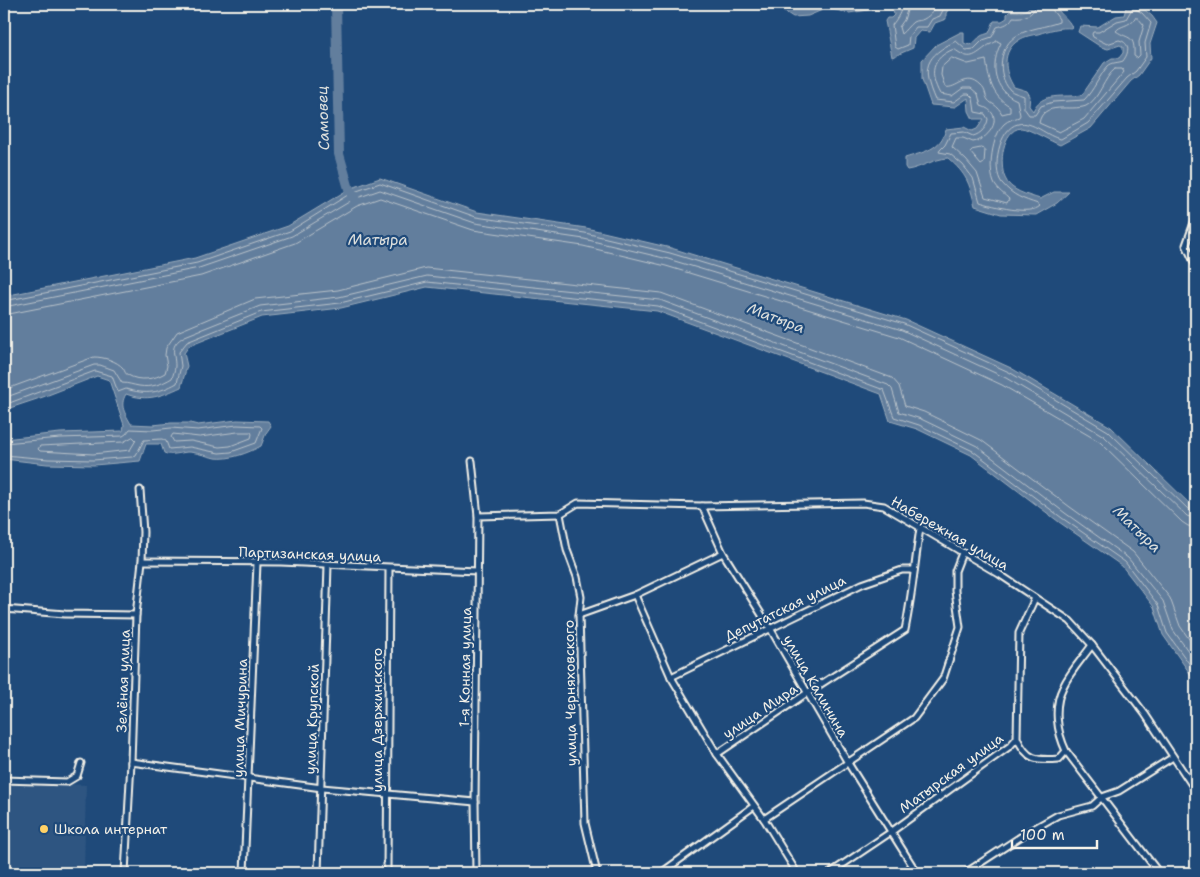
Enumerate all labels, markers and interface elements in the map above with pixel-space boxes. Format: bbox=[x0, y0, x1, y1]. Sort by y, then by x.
water label: Самовец bbox=[312, 85, 334, 151]
water label: Матыра bbox=[348, 230, 408, 250]
water label: Матыра bbox=[745, 298, 807, 338]
street label: Набережная улица bbox=[888, 492, 1012, 574]
water label: Матыра bbox=[1109, 501, 1165, 557]
street label: Партизанская улица bbox=[238, 543, 382, 565]
street label: Депутатская улица bbox=[721, 571, 849, 645]
street label: 1-я Конная улица bbox=[455, 606, 475, 727]
street label: улица Черняховского bbox=[560, 620, 580, 766]
street label: Зелёная улица bbox=[112, 629, 134, 733]
street label: улица Калинина bbox=[779, 631, 853, 741]
street label: улица Дзержинского bbox=[368, 648, 386, 792]
street label: улица Мичурина bbox=[229, 658, 251, 778]
street label: улица Крупской bbox=[301, 663, 323, 775]
street label: улица Мира bbox=[719, 679, 801, 743]
street label: Матырская улица bbox=[895, 729, 1007, 817]
scale bar bbox=[1012, 817, 1098, 849]
place label: Школа интернат bbox=[54, 820, 168, 838]
marker: Школа интернат bbox=[38, 823, 50, 835]
text: 100 m bbox=[1020, 825, 1065, 845]

